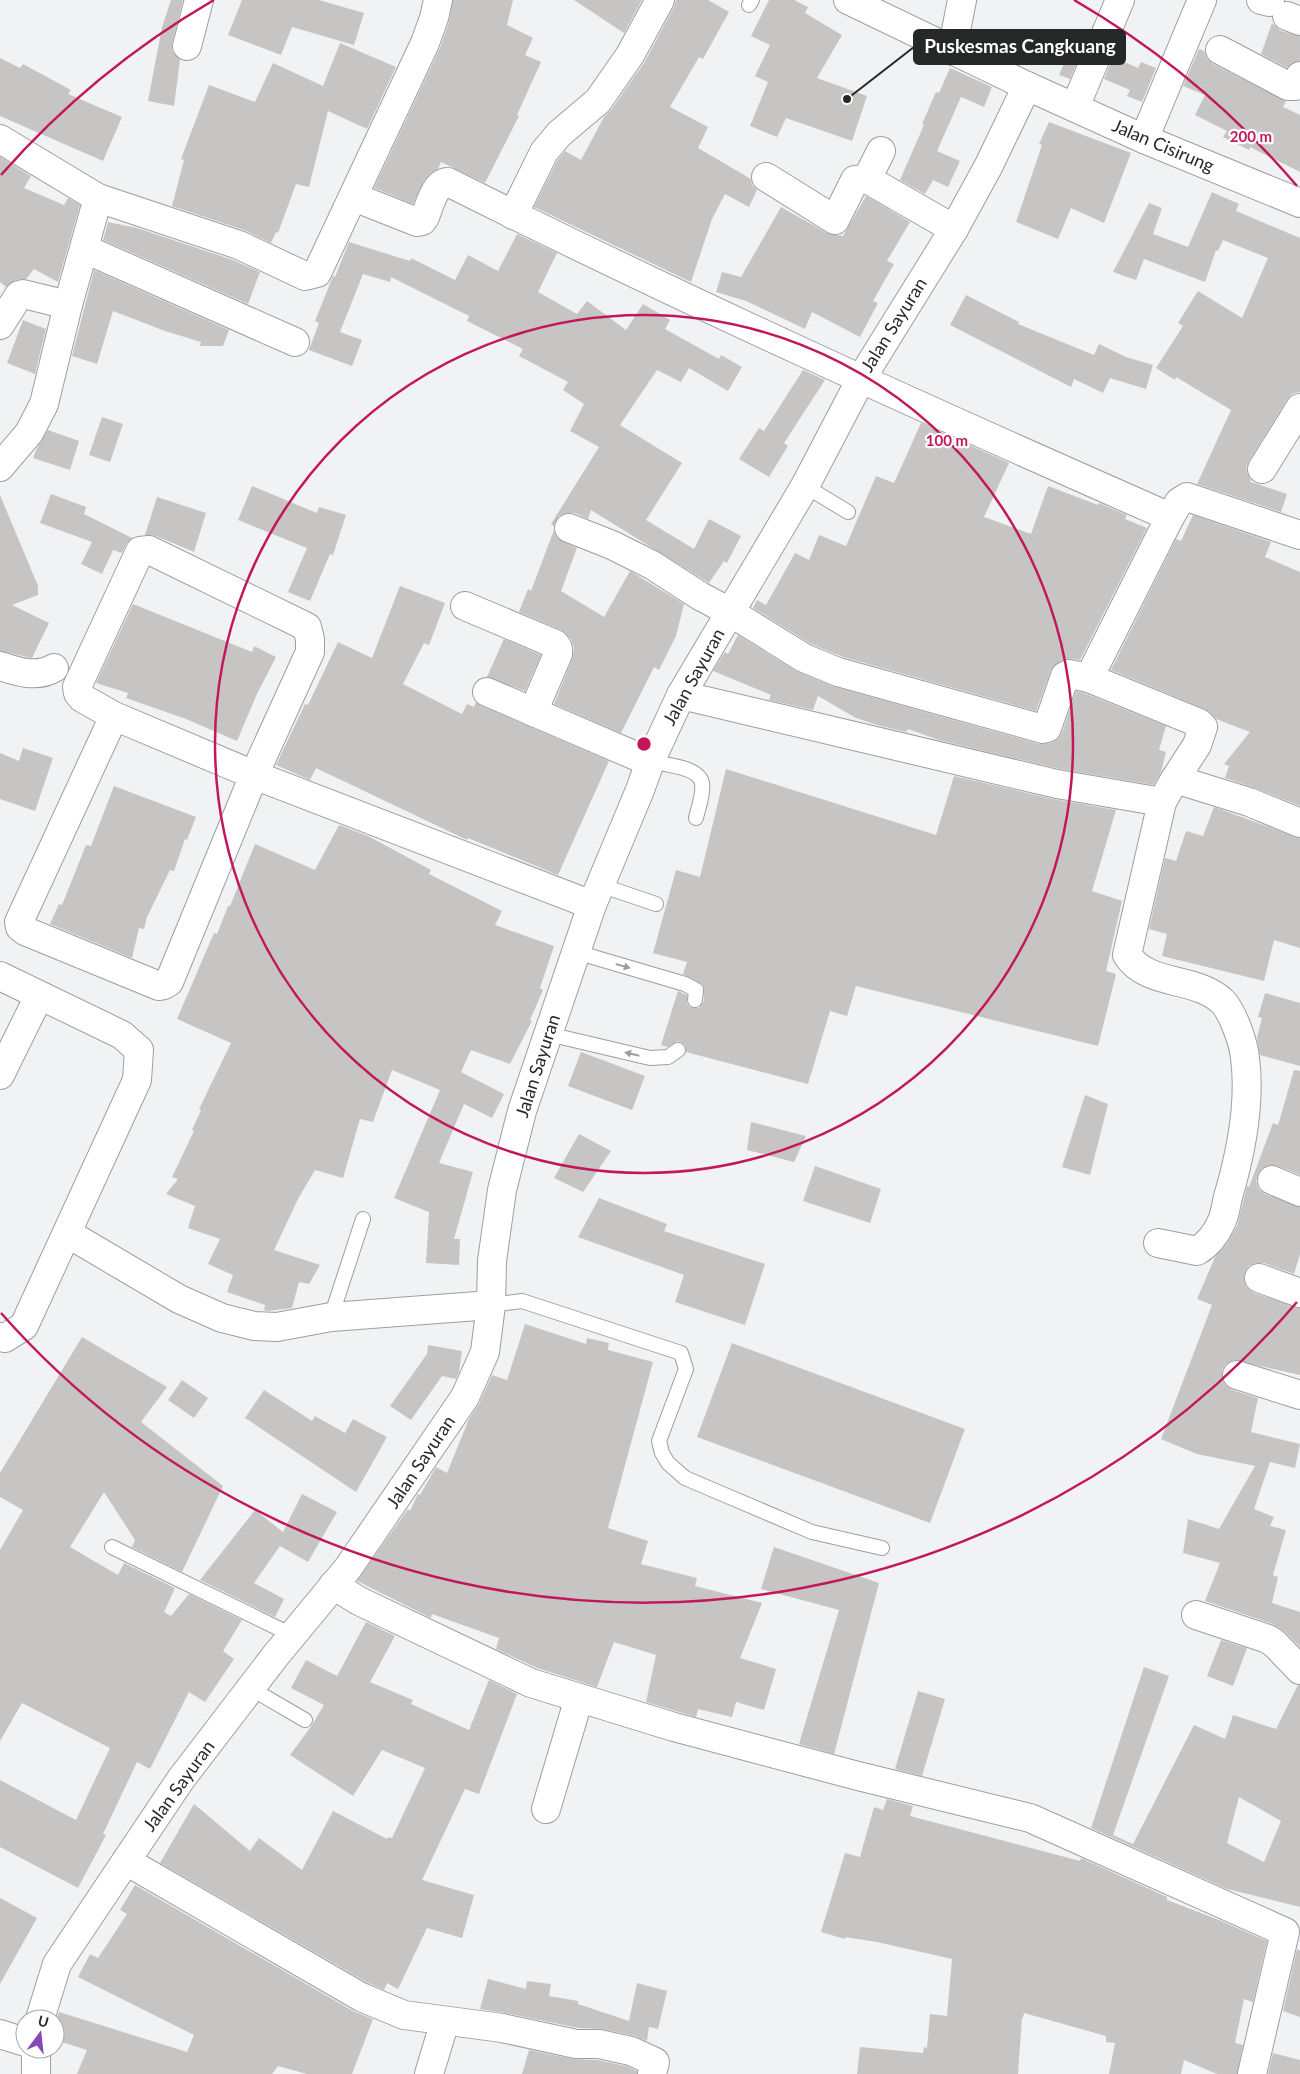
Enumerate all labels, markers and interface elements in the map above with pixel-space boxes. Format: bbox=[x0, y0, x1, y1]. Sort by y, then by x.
callout: Puskesmas Cangkuang bbox=[914, 30, 1125, 64]
text: Puskesmas Cangkuang bbox=[924, 34, 1116, 57]
street label: Jalan Cisirung bbox=[1109, 114, 1218, 176]
text: 200 m bbox=[1230, 127, 1272, 145]
street label: Jalan Sayuran bbox=[855, 273, 931, 376]
text: 100 m bbox=[926, 431, 968, 449]
street label: Jalan Sayuran bbox=[658, 624, 729, 729]
centre of rings bbox=[635, 735, 653, 753]
one-way arrow bbox=[615, 962, 630, 970]
street label: Jalan Sayuran bbox=[510, 1011, 564, 1120]
one-way arrow bbox=[625, 1050, 640, 1058]
street label: Jalan Sayuran bbox=[381, 1411, 459, 1512]
street label: Jalan Sayuran bbox=[138, 1736, 219, 1835]
north arrow bbox=[15, 2009, 65, 2059]
text: U bbox=[36, 2011, 51, 2031]

